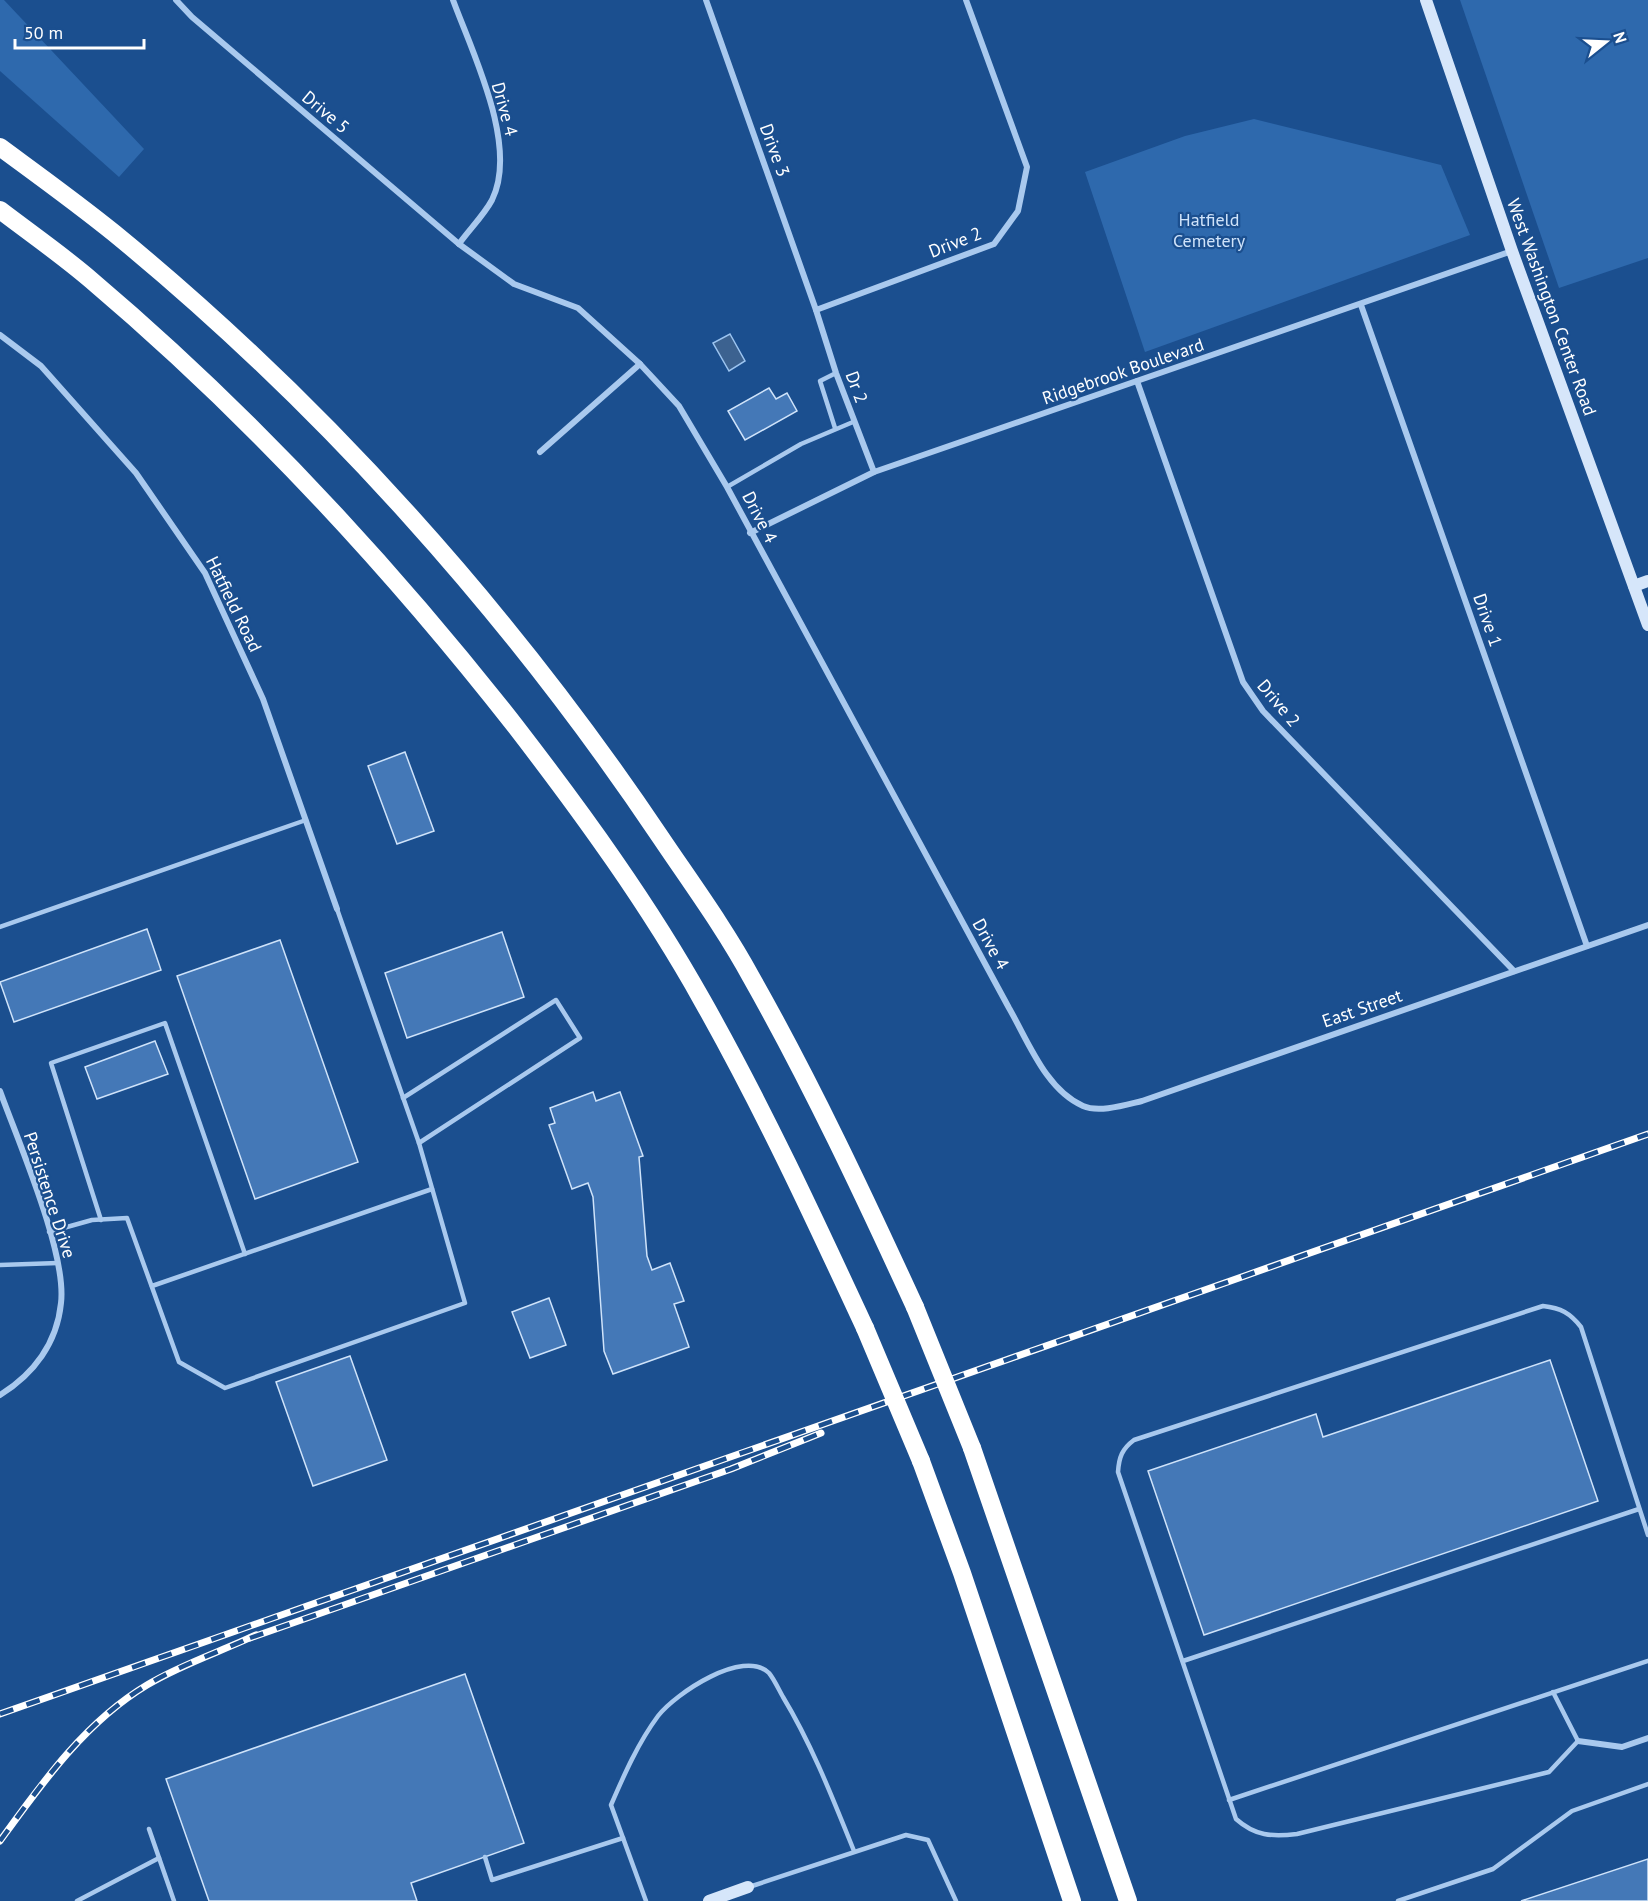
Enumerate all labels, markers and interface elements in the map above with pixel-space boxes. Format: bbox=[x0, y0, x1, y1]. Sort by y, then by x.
scale bar bbox=[15, 12, 144, 50]
north arrow bbox=[1576, 12, 1636, 72]
text: 50 m bbox=[24, 21, 63, 44]
text: N bbox=[1609, 29, 1631, 45]
street label: Drive 4 bbox=[487, 79, 523, 139]
street label: Drive 5 bbox=[298, 86, 354, 138]
street label: Drive 3 bbox=[755, 120, 795, 180]
street label: West Washington Center Road bbox=[1502, 195, 1602, 419]
park label: Hatfield Cemetery bbox=[1173, 208, 1246, 252]
street label: Drive 2 bbox=[925, 221, 985, 263]
street label: Ridgebrook Boulevard bbox=[1039, 333, 1207, 409]
street label: Dr 2 bbox=[841, 368, 873, 406]
street label: Drive 4 bbox=[737, 487, 783, 547]
street label: Hatfield Road bbox=[201, 552, 267, 656]
street label: Drive 1 bbox=[1468, 590, 1508, 650]
street label: Drive 2 bbox=[1253, 675, 1305, 731]
street label: Drive 4 bbox=[968, 914, 1014, 974]
street label: East Street bbox=[1319, 984, 1405, 1032]
street label: Persistence Drive bbox=[19, 1129, 81, 1261]

